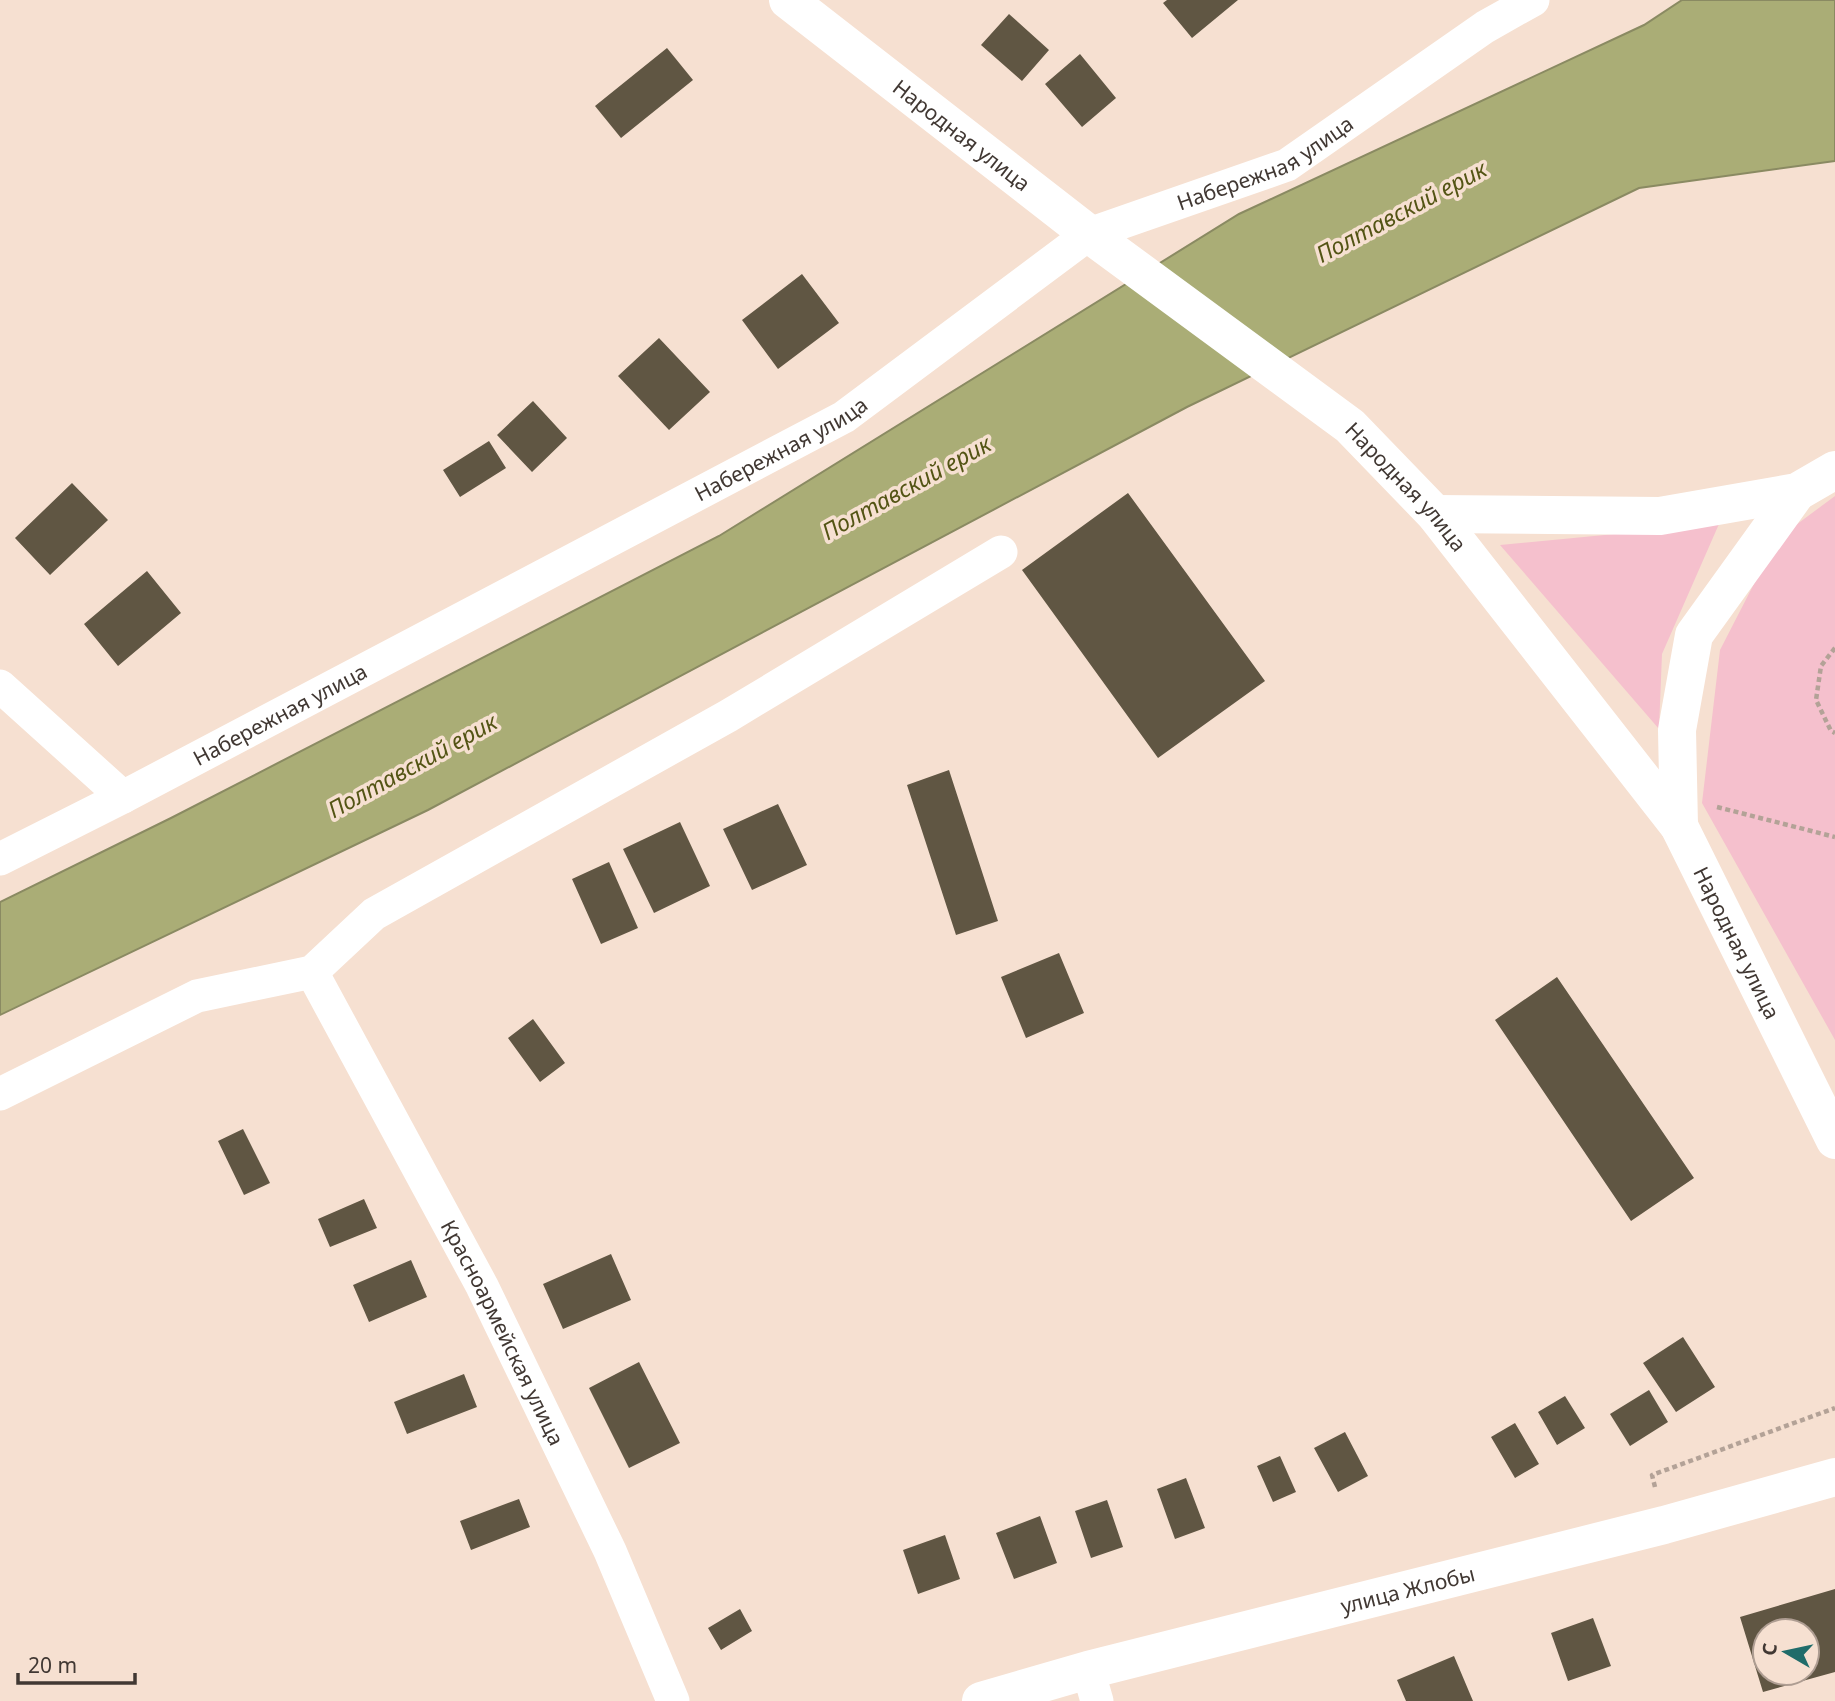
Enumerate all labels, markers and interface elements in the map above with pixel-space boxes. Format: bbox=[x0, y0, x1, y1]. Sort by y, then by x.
street label: Народная улица bbox=[887, 73, 1036, 197]
street label: Набережная улица bbox=[1173, 109, 1358, 216]
water label: Полтавский ерик bbox=[1310, 152, 1493, 270]
street label: Набережная улица bbox=[689, 390, 873, 507]
street label: Народная улица bbox=[1339, 416, 1473, 557]
water label: Полтавский ерик bbox=[816, 426, 998, 547]
street label: Набережная улица bbox=[188, 657, 372, 772]
water label: Полтавский ерик bbox=[322, 704, 504, 825]
street label: Народная улица bbox=[1687, 862, 1787, 1024]
street label: Красноармейская улица bbox=[435, 1215, 571, 1450]
street label: улица Жлобы bbox=[1338, 1559, 1478, 1620]
north arrow bbox=[1751, 1617, 1821, 1687]
text: С bbox=[1755, 1641, 1783, 1657]
scale bar bbox=[18, 1642, 135, 1686]
text: 20 m bbox=[28, 1651, 77, 1679]

